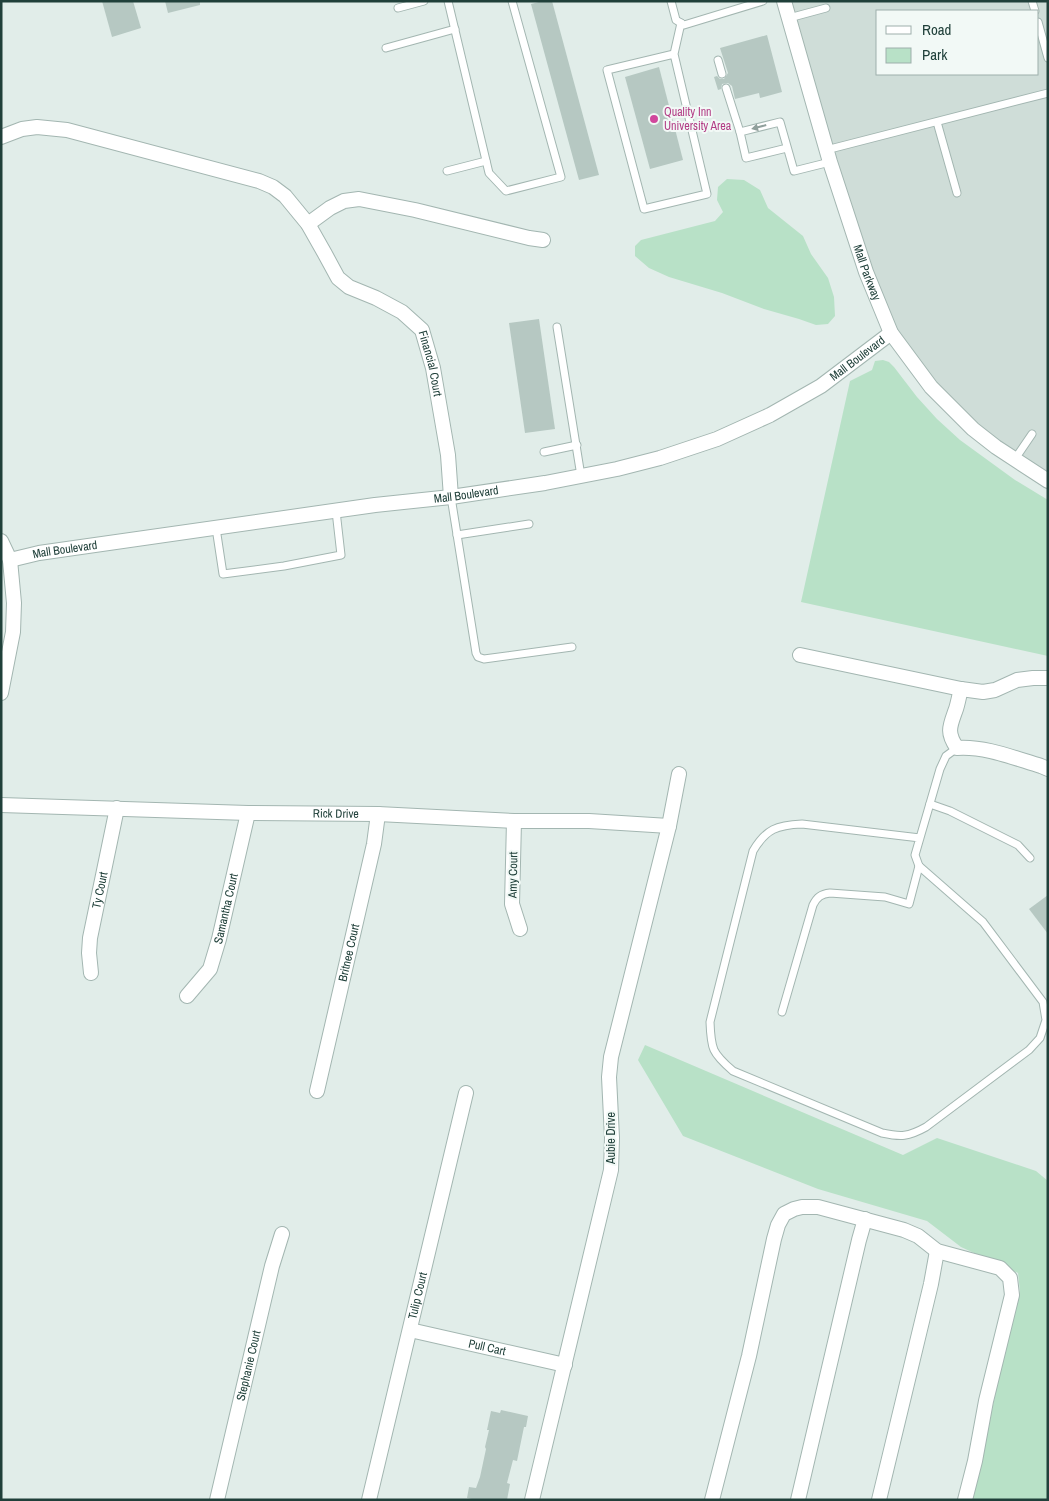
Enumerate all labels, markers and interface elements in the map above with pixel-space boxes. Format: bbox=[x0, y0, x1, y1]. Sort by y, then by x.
legend bbox=[876, 10, 1039, 75]
text: Road bbox=[922, 19, 951, 40]
text: Park bbox=[922, 44, 948, 65]
place label: Quality Inn University Area bbox=[664, 104, 732, 134]
marker: Quality Inn University Area bbox=[648, 113, 660, 125]
one-way arrow bbox=[752, 123, 767, 131]
street label: Mall Parkway bbox=[850, 242, 885, 303]
street label: Financial Court bbox=[415, 329, 446, 398]
street label: Mall Boulevard bbox=[827, 332, 888, 385]
street label: Mall Boulevard bbox=[433, 482, 500, 507]
street label: Mall Boulevard bbox=[31, 537, 98, 562]
street label: Rick Drive bbox=[313, 805, 359, 822]
street label: Amy Court bbox=[505, 851, 521, 899]
street label: Ty Court bbox=[88, 870, 112, 910]
street label: Samantha Court bbox=[210, 872, 242, 946]
street label: Britnee Court bbox=[335, 922, 363, 983]
street label: Aubie Drive bbox=[603, 1112, 619, 1165]
street label: Tulip Court bbox=[404, 1270, 431, 1321]
street label: Stephanie Court bbox=[233, 1329, 265, 1402]
street label: Pull Cart bbox=[467, 1335, 508, 1359]

